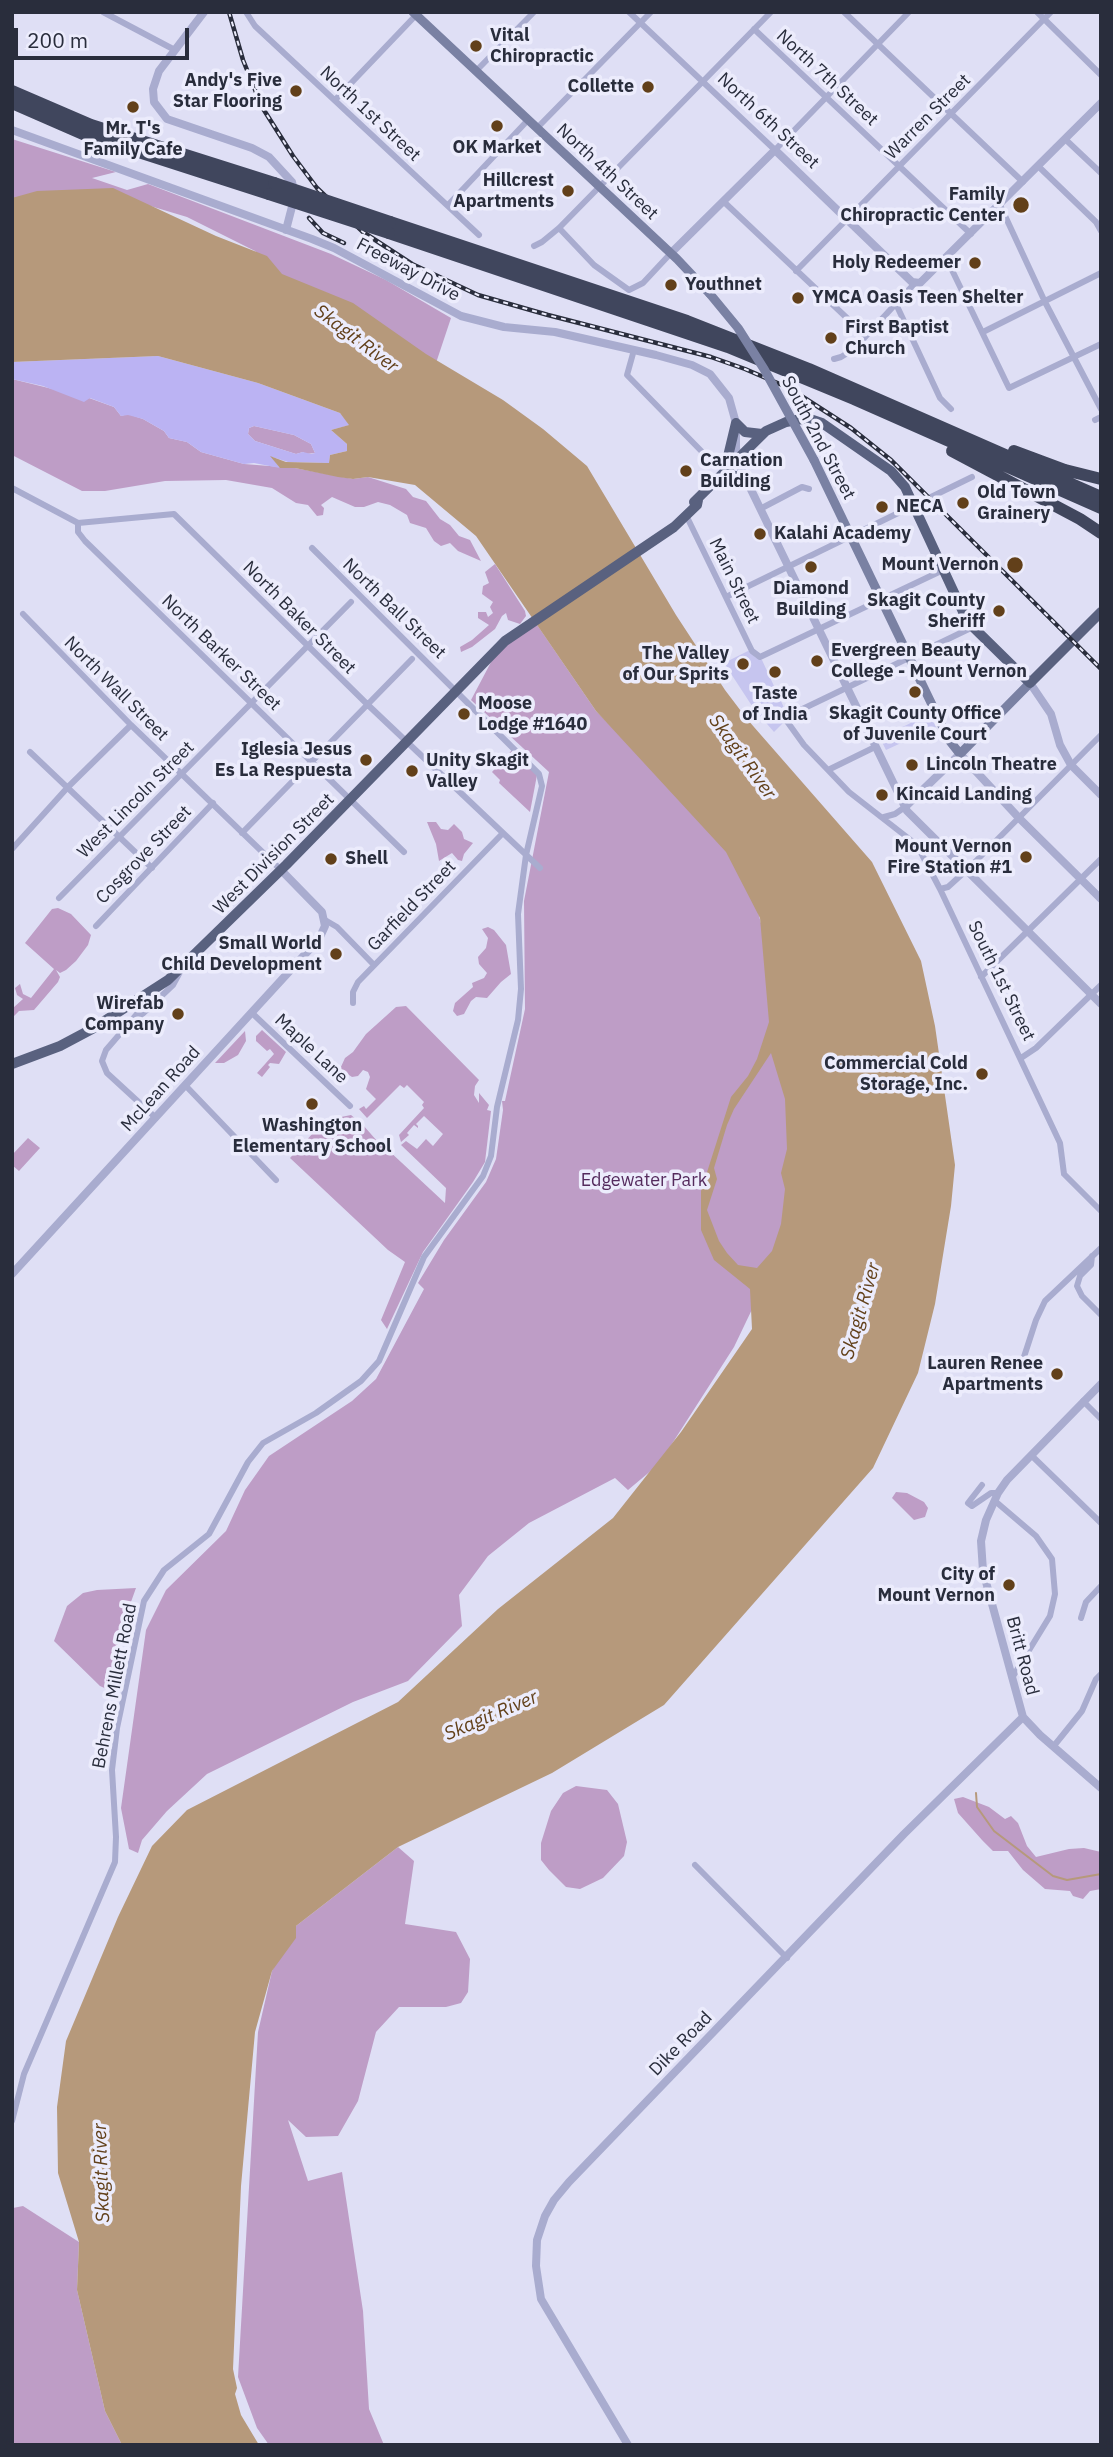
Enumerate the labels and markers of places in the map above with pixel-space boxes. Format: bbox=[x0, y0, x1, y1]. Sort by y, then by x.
place label: Vital Chiropractic bbox=[490, 25, 594, 68]
marker: Vital Chiropractic bbox=[468, 38, 484, 54]
place label: Andy's Five Star Flooring bbox=[173, 70, 282, 112]
place label: Collette bbox=[568, 76, 634, 98]
marker: Collette bbox=[640, 79, 656, 95]
marker: Andy's Five Star Flooring bbox=[288, 83, 304, 99]
marker: Mr. T's Family Cafe bbox=[125, 99, 141, 115]
place label: Mr. T's Family Cafe bbox=[84, 118, 182, 160]
marker: OK Market bbox=[489, 118, 505, 134]
place label: OK Market bbox=[453, 137, 541, 159]
place label: Hillcrest Apartments bbox=[453, 170, 554, 212]
marker: Hillcrest Apartments bbox=[560, 183, 576, 199]
place label: Family Chiropractic Center bbox=[840, 184, 1005, 227]
marker: Family Chiropractic Center bbox=[1011, 195, 1031, 215]
place label: Holy Redeemer bbox=[832, 252, 961, 274]
marker: Holy Redeemer bbox=[967, 255, 983, 271]
place label: Youthnet bbox=[685, 274, 762, 296]
marker: Youthnet bbox=[663, 277, 679, 293]
place label: YMCA Oasis Teen Shelter bbox=[812, 287, 1023, 309]
marker: YMCA Oasis Teen Shelter bbox=[790, 290, 806, 306]
place label: First Baptist Church bbox=[845, 317, 949, 360]
marker: First Baptist Church bbox=[823, 330, 839, 346]
place label: Carnation Building bbox=[700, 450, 783, 492]
marker: Carnation Building bbox=[678, 463, 694, 479]
place label: Old Town Grainery bbox=[977, 482, 1056, 524]
marker: Old Town Grainery bbox=[955, 495, 971, 511]
place label: NECA bbox=[896, 496, 944, 518]
marker: NECA bbox=[874, 499, 890, 515]
place label: Kalahi Academy bbox=[774, 523, 911, 545]
marker: Kalahi Academy bbox=[752, 526, 768, 542]
place label: Mount Vernon bbox=[881, 554, 999, 576]
marker: Mount Vernon bbox=[1005, 555, 1025, 575]
marker: Diamond Building bbox=[803, 559, 819, 575]
place label: Diamond Building bbox=[773, 578, 849, 620]
place label: Skagit County Sheriff bbox=[867, 590, 985, 632]
marker: Skagit County Sheriff bbox=[991, 603, 1007, 619]
place label: Evergreen Beauty College - Mount Vernon bbox=[831, 640, 1027, 682]
place label: The Valley of Our Sprits bbox=[623, 643, 729, 686]
marker: Evergreen Beauty College - Mount Vernon bbox=[809, 653, 825, 669]
marker: The Valley of Our Sprits bbox=[735, 656, 751, 672]
marker: Taste of India bbox=[767, 664, 783, 680]
place label: Taste of India bbox=[742, 683, 808, 726]
marker: Skagit County Office of Juvenile Court bbox=[907, 684, 923, 700]
place label: Moose Lodge #1640 bbox=[478, 693, 587, 736]
place label: Skagit County Office of Juvenile Court bbox=[829, 703, 1001, 746]
marker: Moose Lodge #1640 bbox=[456, 706, 472, 722]
place label: Iglesia Jesus Es La Respuesta bbox=[215, 739, 352, 782]
place label: Unity Skagit Valley bbox=[426, 750, 529, 792]
marker: Iglesia Jesus Es La Respuesta bbox=[358, 752, 374, 768]
place label: Lincoln Theatre bbox=[926, 754, 1057, 776]
marker: Lincoln Theatre bbox=[904, 757, 920, 773]
marker: Unity Skagit Valley bbox=[404, 763, 420, 779]
place label: Kincaid Landing bbox=[896, 784, 1032, 806]
marker: Kincaid Landing bbox=[874, 787, 890, 803]
place label: Mount Vernon Fire Station #1 bbox=[887, 836, 1012, 878]
place label: Shell bbox=[345, 848, 388, 870]
marker: Mount Vernon Fire Station #1 bbox=[1018, 849, 1034, 865]
marker: Shell bbox=[323, 851, 339, 867]
place label: Small World Child Development bbox=[161, 933, 322, 976]
marker: Small World Child Development bbox=[328, 946, 344, 962]
place label: Wirefab Company bbox=[85, 993, 164, 1036]
marker: Wirefab Company bbox=[170, 1006, 186, 1022]
place label: Commercial Cold Storage, Inc. bbox=[824, 1053, 968, 1096]
marker: Commercial Cold Storage, Inc. bbox=[974, 1066, 990, 1082]
marker: Washington Elementary School bbox=[304, 1096, 320, 1112]
place label: Washington Elementary School bbox=[233, 1115, 391, 1158]
place label: Lauren Renee Apartments bbox=[927, 1353, 1043, 1396]
marker: Lauren Renee Apartments bbox=[1049, 1366, 1065, 1382]
place label: City of Mount Vernon bbox=[877, 1564, 995, 1606]
marker: City of Mount Vernon bbox=[1001, 1577, 1017, 1593]

